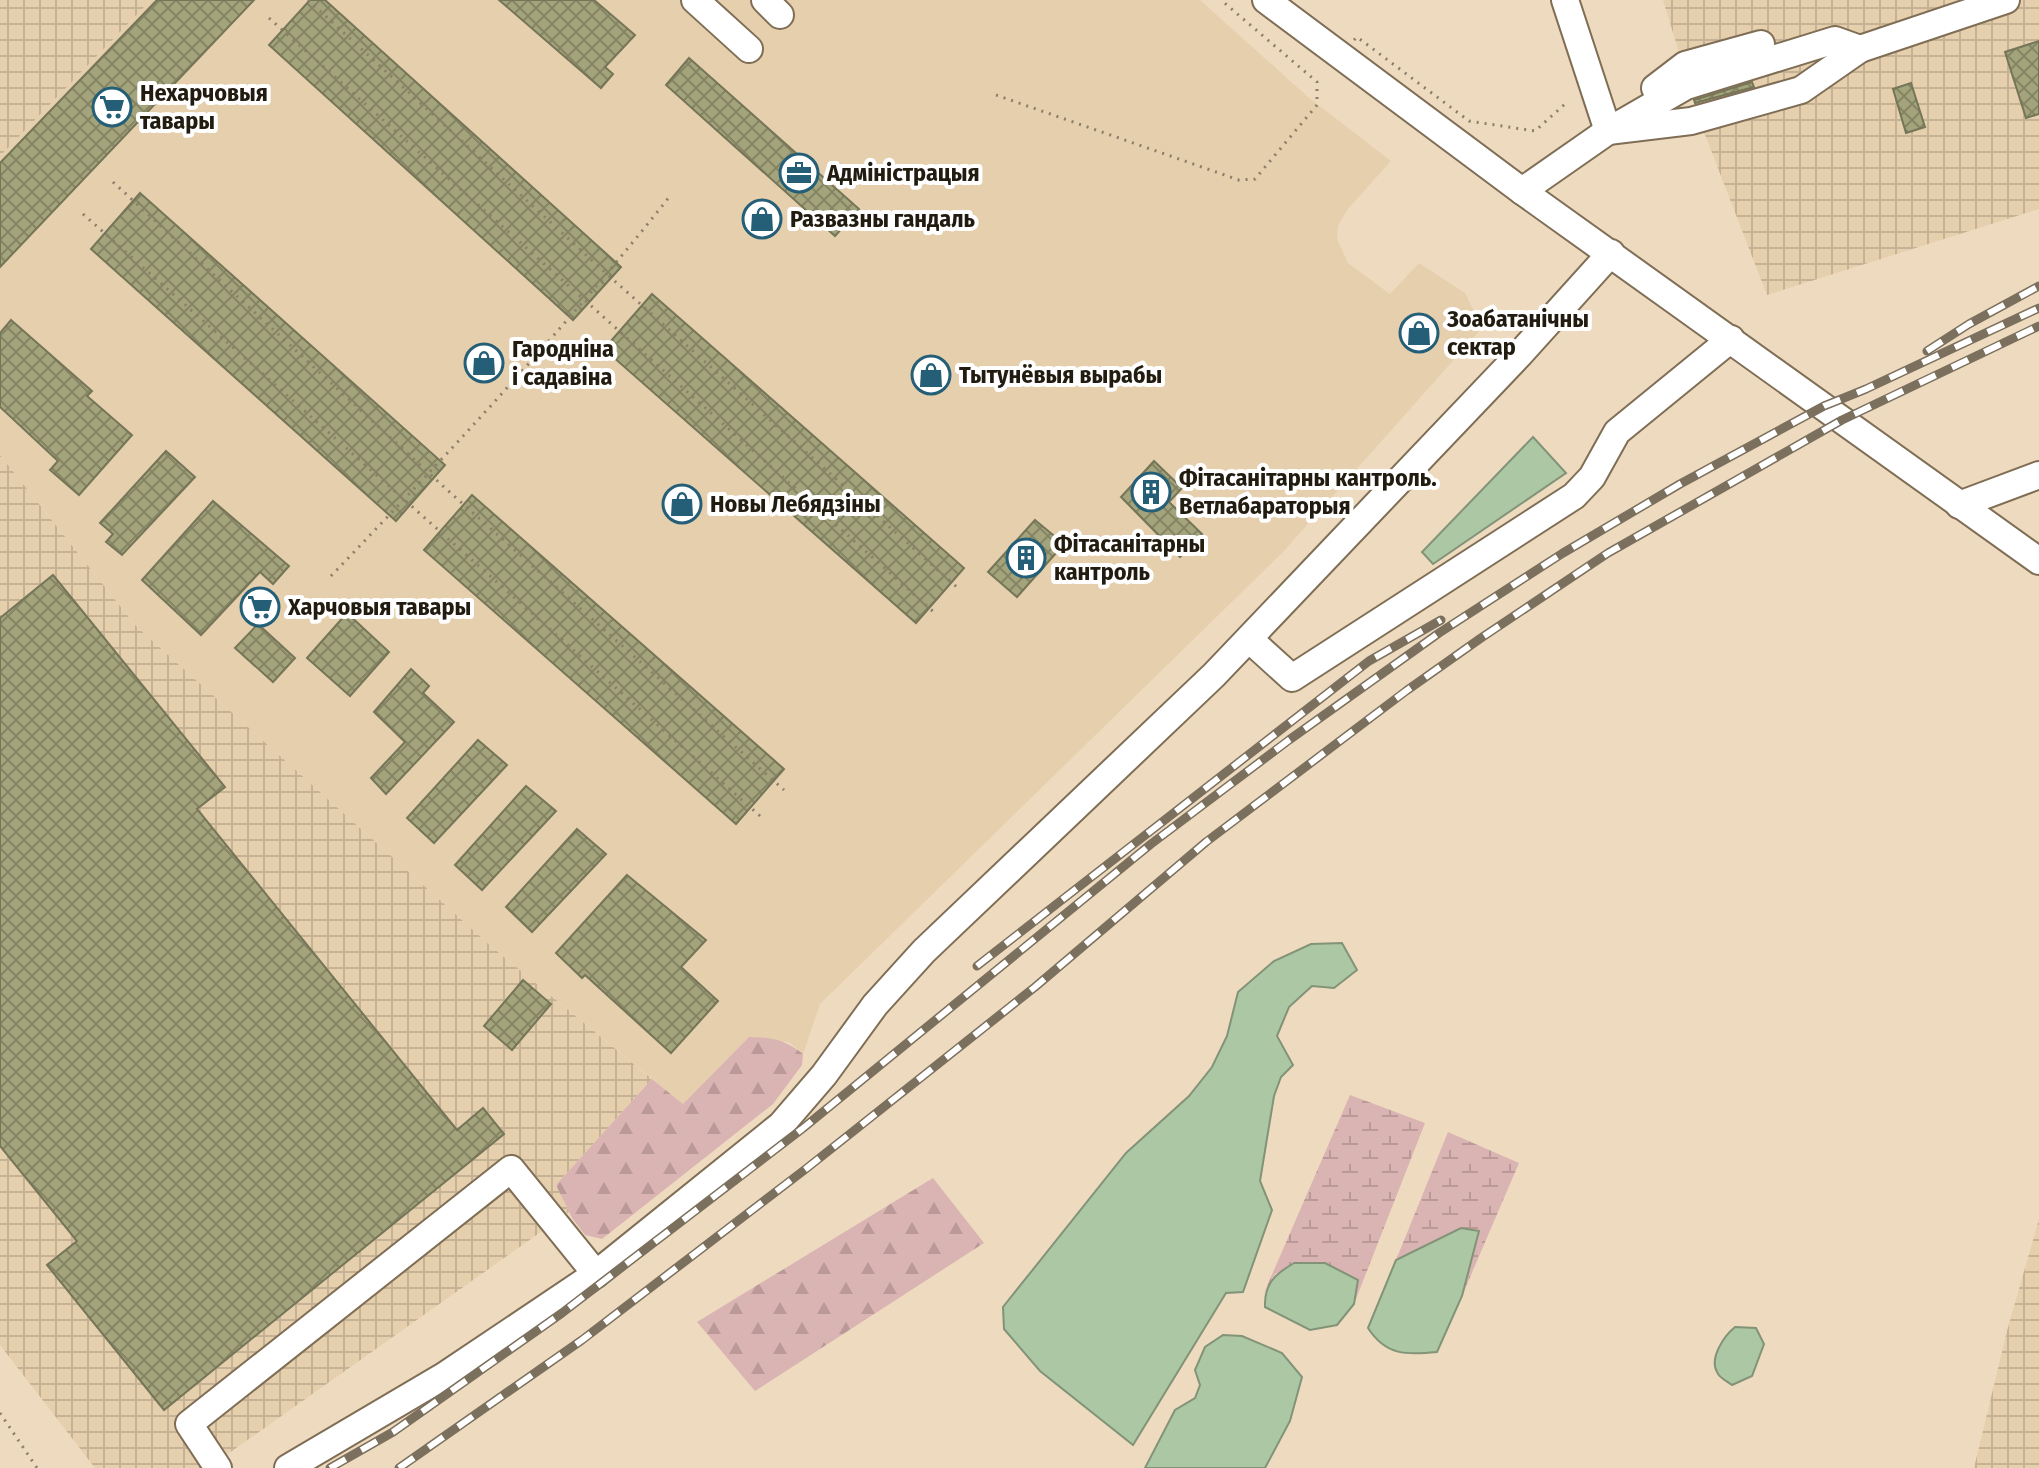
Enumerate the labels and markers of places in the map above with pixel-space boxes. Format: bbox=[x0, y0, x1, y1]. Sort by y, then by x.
place label: Нехарчовыя тавары bbox=[140, 79, 268, 135]
supermarket icon: Нехарчовыя тавары bbox=[91, 86, 133, 128]
office icon: Адміністрацыя bbox=[778, 152, 820, 194]
place label: Адміністрацыя bbox=[826, 159, 980, 187]
shop icon: Развазны гандаль bbox=[741, 198, 783, 240]
place label: Развазны гандаль bbox=[790, 205, 976, 233]
place label: Зоабатанічны сектар bbox=[1446, 305, 1589, 361]
shop icon: Зоабатанічны сектар bbox=[1398, 312, 1440, 354]
place label: Гародніна і садавіна bbox=[512, 335, 614, 391]
shop icon: Гародніна і садавіна bbox=[463, 342, 505, 384]
shop icon: Тытунёвыя вырабы bbox=[910, 354, 952, 396]
place label: Тытунёвыя вырабы bbox=[959, 361, 1162, 389]
place label: Фітасанітарны кантроль. Ветлабараторыя bbox=[1179, 464, 1437, 520]
building icon: Фітасанітарны кантроль. Ветлабараторыя bbox=[1130, 471, 1172, 513]
shop icon: Новы Лебядзіны bbox=[661, 483, 703, 525]
place label: Новы Лебядзіны bbox=[710, 490, 881, 518]
place label: Фітасанітарны кантроль bbox=[1054, 530, 1205, 586]
building icon: Фітасанітарны кантроль bbox=[1005, 537, 1047, 579]
supermarket icon: Харчовыя тавары bbox=[239, 586, 281, 628]
place label: Харчовыя тавары bbox=[287, 593, 471, 621]

